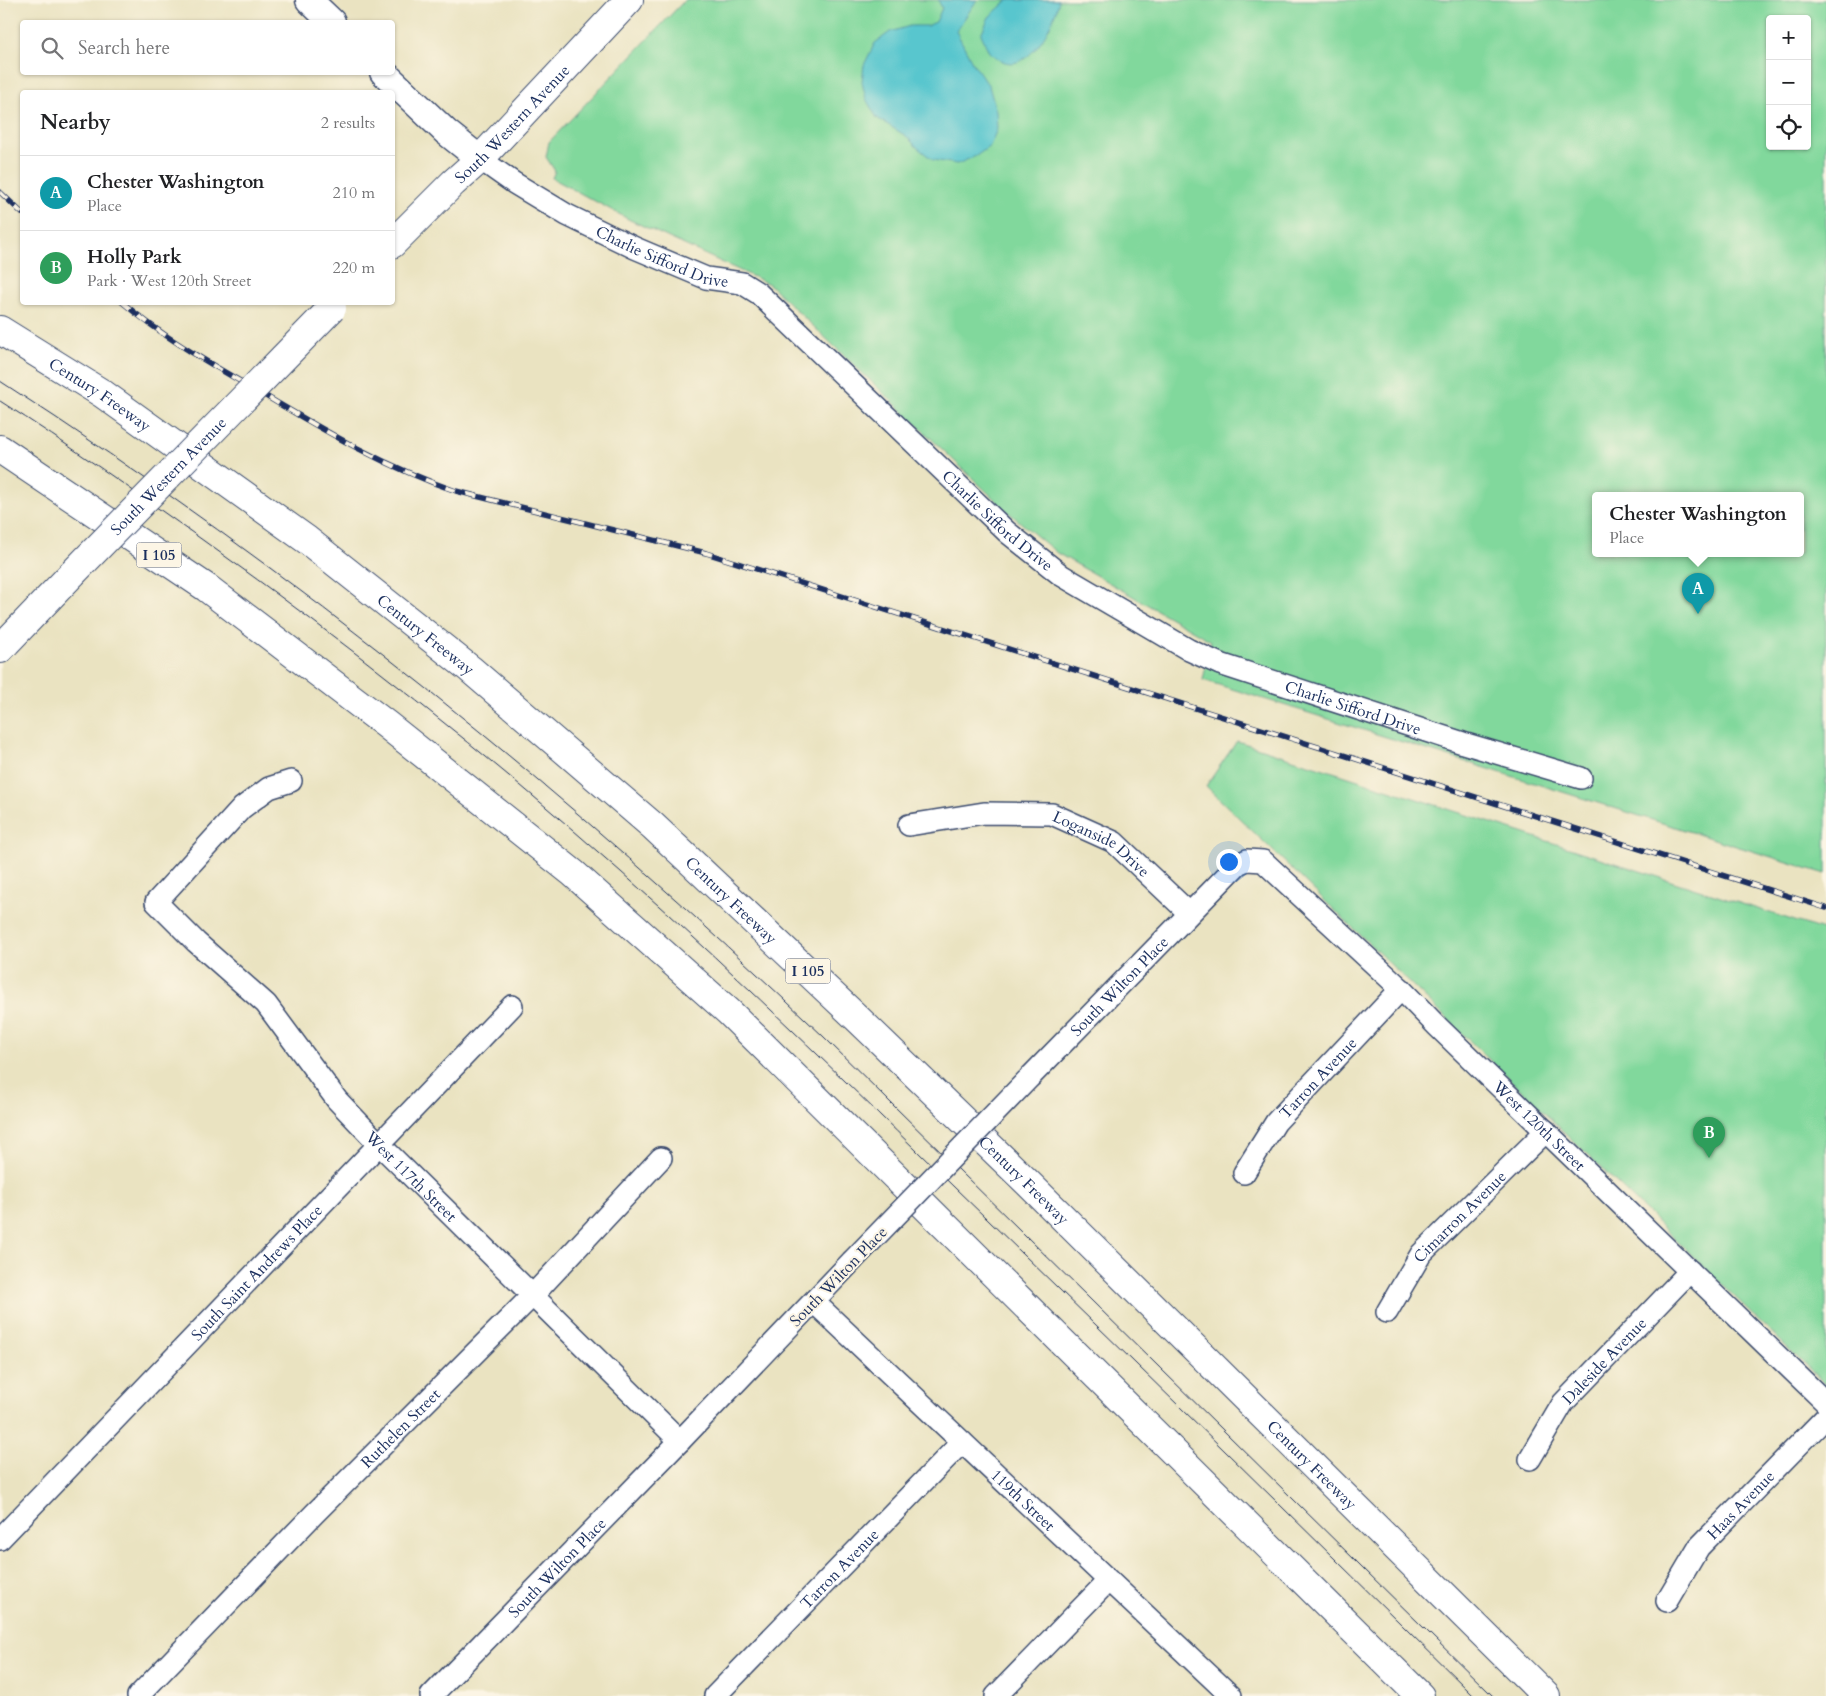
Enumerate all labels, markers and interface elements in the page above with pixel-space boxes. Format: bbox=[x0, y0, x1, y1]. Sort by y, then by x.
map controls bbox=[1766, 15, 1811, 150]
button: + bbox=[1766, 15, 1811, 60]
search box bbox=[20, 20, 395, 75]
icon: search bbox=[38, 34, 66, 62]
text: Search here bbox=[78, 35, 170, 61]
street label: South Western Avenue bbox=[450, 60, 575, 189]
button: − bbox=[1766, 60, 1811, 105]
button: locate bbox=[1766, 105, 1811, 150]
text: Nearby bbox=[40, 108, 111, 137]
text: 2 results bbox=[321, 112, 375, 134]
text: Chester Washington bbox=[87, 169, 265, 195]
text: A bbox=[50, 182, 62, 204]
text: 210 m bbox=[333, 182, 375, 204]
text: Place bbox=[87, 195, 122, 217]
street label: Charlie Sifford Drive bbox=[592, 221, 730, 293]
text: Holly Park bbox=[87, 244, 182, 270]
text: B bbox=[50, 257, 62, 279]
text: 220 m bbox=[333, 257, 375, 279]
text: Park · West 120th Street bbox=[87, 270, 251, 292]
street label: Century Freeway bbox=[44, 353, 156, 437]
street label: South Western Avenue bbox=[106, 412, 232, 540]
street label: Charlie Sifford Drive bbox=[937, 466, 1057, 577]
popup bbox=[1592, 492, 1804, 557]
text: Chester Washington bbox=[1609, 501, 1787, 527]
text: Place bbox=[1609, 527, 1644, 549]
road number: I 105 bbox=[136, 542, 182, 568]
pin: A bbox=[1682, 573, 1714, 614]
street label: Century Freeway bbox=[372, 590, 479, 681]
street label: Charlie Sifford Drive bbox=[1282, 676, 1424, 741]
street label: Loganside Drive bbox=[1049, 806, 1154, 882]
your location bbox=[1216, 849, 1242, 875]
street label: Century Freeway bbox=[680, 852, 782, 950]
street label: South Wilton Place bbox=[1066, 932, 1174, 1041]
road number: I 105 bbox=[786, 958, 830, 984]
street label: Tarron Avenue bbox=[1275, 1033, 1362, 1124]
street label: West 120th Street bbox=[1487, 1076, 1590, 1176]
pin: B bbox=[1693, 1117, 1725, 1158]
street label: West 117th Street bbox=[359, 1126, 462, 1227]
street label: Century Freeway bbox=[973, 1131, 1074, 1230]
street label: Cimarron Avenue bbox=[1409, 1166, 1512, 1267]
street label: South Saint Andrews Place bbox=[186, 1200, 328, 1346]
street label: South Wilton Place bbox=[785, 1222, 892, 1332]
street label: Daleside Avenue bbox=[1557, 1313, 1652, 1410]
street label: Ruthelen Street bbox=[356, 1384, 445, 1473]
street label: Century Freeway bbox=[1262, 1416, 1362, 1515]
street label: 119th Street bbox=[986, 1465, 1060, 1536]
street label: Haas Avenue bbox=[1702, 1466, 1780, 1545]
street label: South Wilton Place bbox=[503, 1513, 611, 1623]
street label: Tarron Avenue bbox=[796, 1524, 884, 1614]

